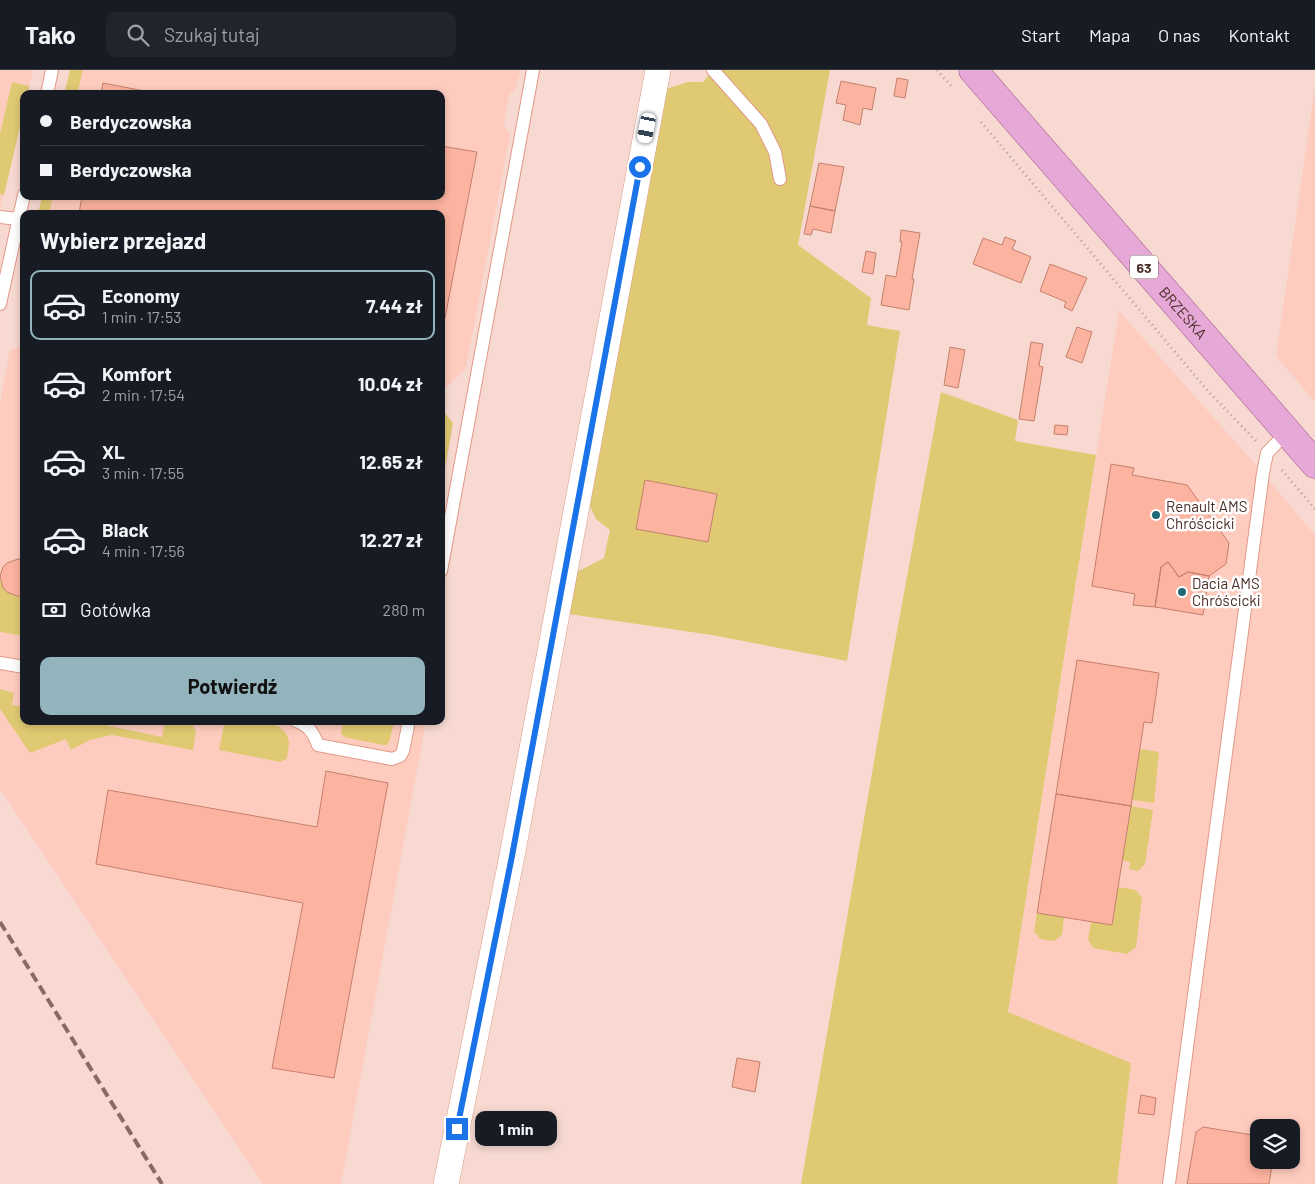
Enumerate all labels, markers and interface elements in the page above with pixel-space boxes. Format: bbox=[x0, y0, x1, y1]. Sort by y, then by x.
search box bbox=[106, 12, 456, 57]
text: Tako bbox=[25, 20, 76, 49]
icon: search bbox=[124, 21, 152, 49]
text: Szukaj tutaj bbox=[164, 23, 260, 46]
text: Start bbox=[1021, 24, 1061, 46]
text: Mapa bbox=[1089, 24, 1130, 46]
text: O nas bbox=[1158, 24, 1200, 46]
text: Kontakt bbox=[1228, 24, 1290, 46]
text: Berdyczowska bbox=[70, 110, 192, 133]
car bbox=[636, 112, 657, 144]
route start bbox=[629, 156, 651, 178]
text: Berdyczowska bbox=[70, 158, 192, 181]
text: Wybierz przejazd bbox=[40, 227, 206, 253]
road number: 63 bbox=[1130, 256, 1158, 278]
icon: car bbox=[42, 283, 87, 328]
street label: BRZESKA bbox=[1156, 283, 1211, 342]
text: Economy bbox=[102, 284, 180, 307]
text: 7.44 zł bbox=[366, 294, 423, 317]
text: 1 min · 17:53 bbox=[102, 307, 182, 326]
icon: car bbox=[42, 361, 87, 406]
text: Komfort bbox=[102, 362, 172, 385]
text: 10.04 zł bbox=[358, 372, 423, 395]
text: 2 min · 17:54 bbox=[102, 385, 185, 404]
icon: car bbox=[42, 439, 87, 484]
text: XL bbox=[102, 440, 125, 463]
text: 12.65 zł bbox=[359, 450, 423, 473]
text: 3 min · 17:55 bbox=[102, 463, 184, 482]
place label: Renault AMS Chróścicki bbox=[1166, 497, 1247, 532]
marker: Renault AMS Chróścicki bbox=[1150, 509, 1162, 521]
icon: car bbox=[42, 517, 87, 562]
text: Black bbox=[102, 518, 149, 541]
text: 12.27 zł bbox=[360, 528, 423, 551]
text: 4 min · 17:56 bbox=[102, 541, 185, 560]
place label: Dacia AMS Chróścicki bbox=[1192, 574, 1261, 609]
marker: Dacia AMS Chróścicki bbox=[1176, 586, 1188, 598]
icon: cash bbox=[40, 596, 68, 624]
text: Gotówka bbox=[80, 598, 151, 621]
text: 280 m bbox=[383, 600, 425, 619]
button: Potwierdź bbox=[40, 657, 425, 715]
callout: 1 min bbox=[474, 1112, 557, 1146]
route end bbox=[446, 1118, 468, 1140]
text: 1 min bbox=[498, 1119, 534, 1138]
map controls bbox=[1250, 1119, 1300, 1169]
button: layers bbox=[1250, 1119, 1300, 1169]

